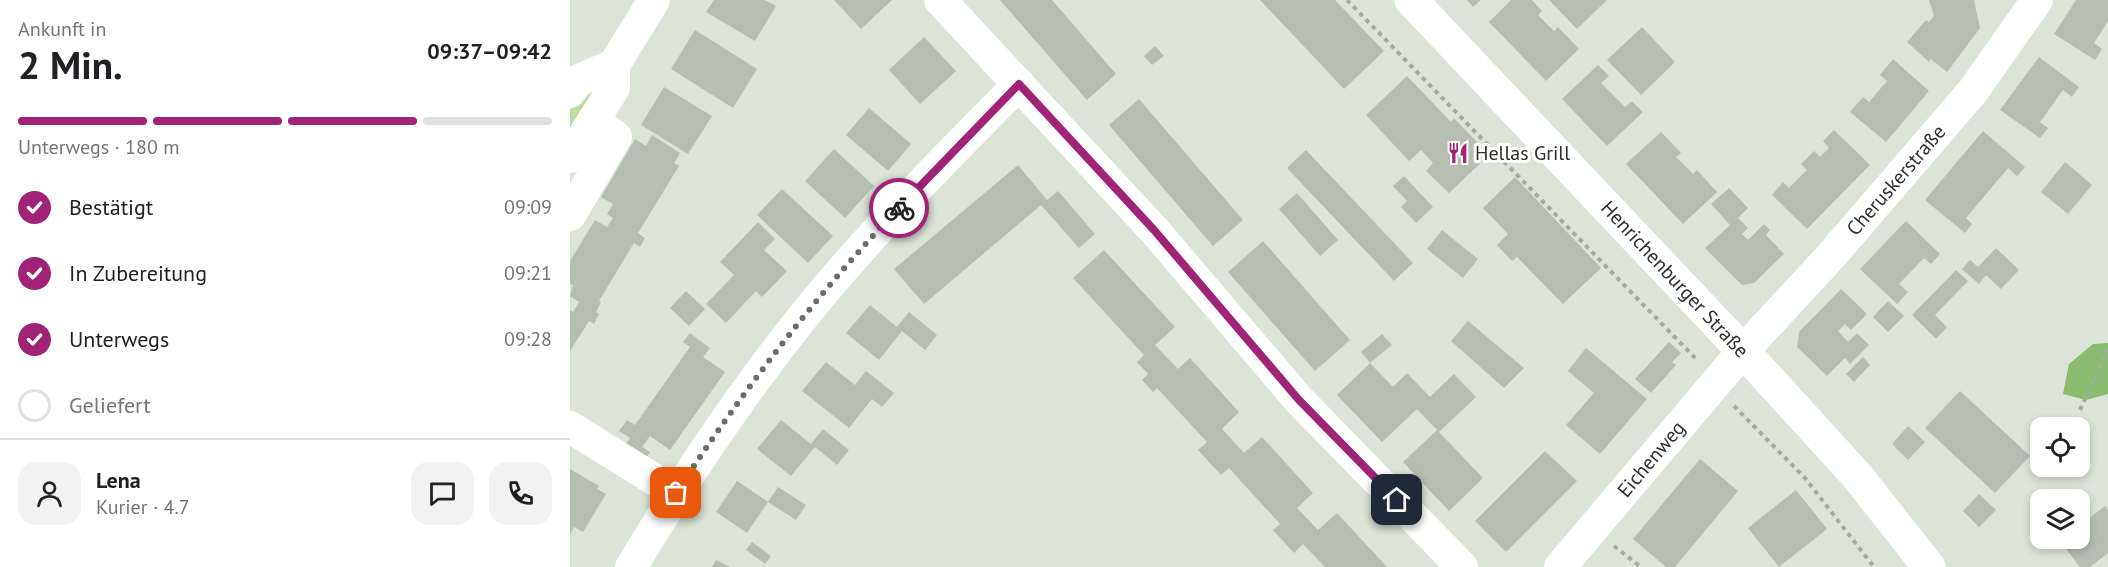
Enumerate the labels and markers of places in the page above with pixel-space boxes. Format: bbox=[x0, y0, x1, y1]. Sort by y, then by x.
place label: Hellas Grill bbox=[1475, 140, 1570, 166]
restaurant icon: Hellas Grill bbox=[1446, 141, 1470, 165]
pin bbox=[650, 467, 701, 518]
pin bbox=[1371, 474, 1422, 525]

